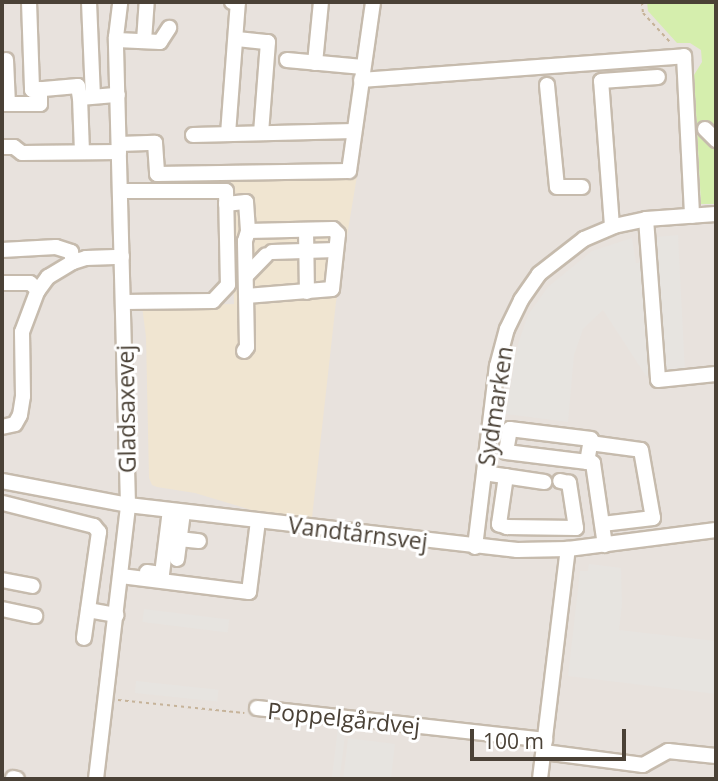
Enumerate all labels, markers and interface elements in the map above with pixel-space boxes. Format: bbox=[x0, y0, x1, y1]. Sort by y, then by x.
street label: Sydmarken bbox=[472, 344, 518, 468]
street label: Gladsaxevej bbox=[111, 345, 141, 473]
street label: Vandtårnsvej bbox=[287, 511, 429, 555]
street label: Poppelgårdvej bbox=[266, 696, 422, 740]
scale bar bbox=[473, 714, 629, 758]
text: 100 m bbox=[483, 727, 544, 755]

